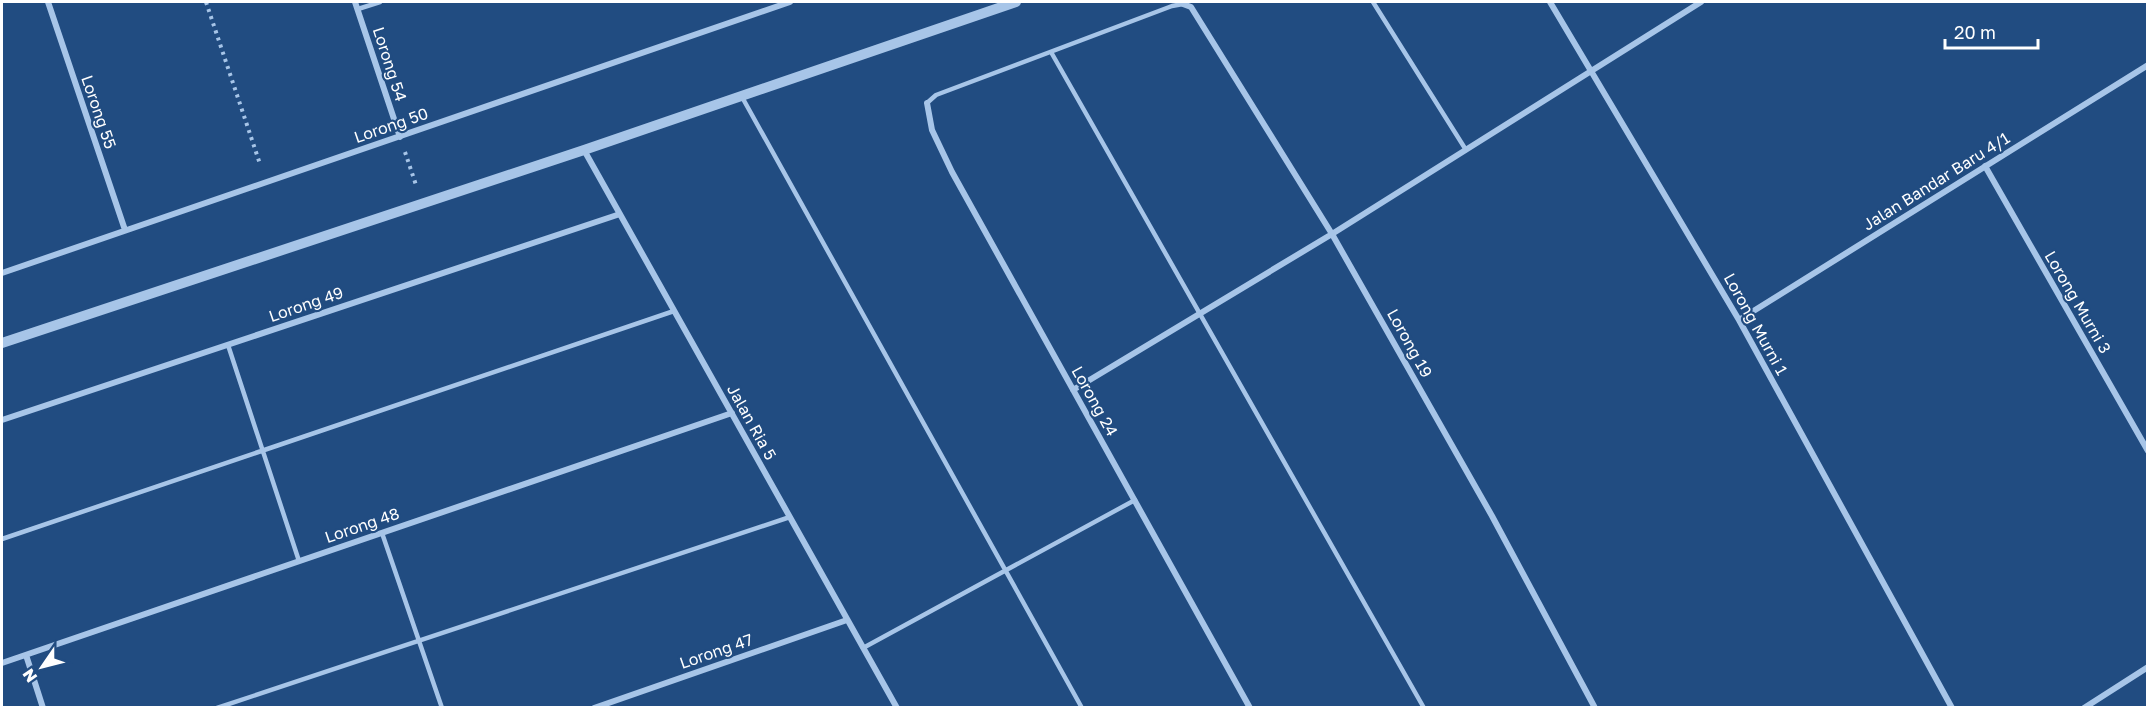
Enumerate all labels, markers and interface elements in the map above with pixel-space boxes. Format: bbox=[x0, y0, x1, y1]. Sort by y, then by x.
scale bar bbox=[1945, 12, 2038, 50]
text: 20 m bbox=[1954, 21, 1996, 43]
street label: Lorong 54 bbox=[369, 24, 411, 104]
street label: Lorong 55 bbox=[77, 73, 121, 151]
street label: Lorong 50 bbox=[351, 103, 431, 147]
street label: Jalan Bandar Baru 4/1 bbox=[1859, 127, 2013, 234]
street label: Lorong Murni 3 bbox=[2041, 247, 2115, 357]
street label: Lorong Murni 1 bbox=[1720, 270, 1792, 379]
street label: Lorong 49 bbox=[266, 282, 346, 326]
street label: Lorong 19 bbox=[1383, 305, 1437, 381]
street label: Lorong 24 bbox=[1068, 362, 1122, 440]
street label: Jalan Ria 5 bbox=[723, 381, 781, 463]
street label: Lorong 48 bbox=[322, 503, 402, 547]
street label: Lorong 47 bbox=[677, 629, 755, 673]
north arrow bbox=[12, 637, 72, 697]
text: N bbox=[18, 665, 41, 686]

